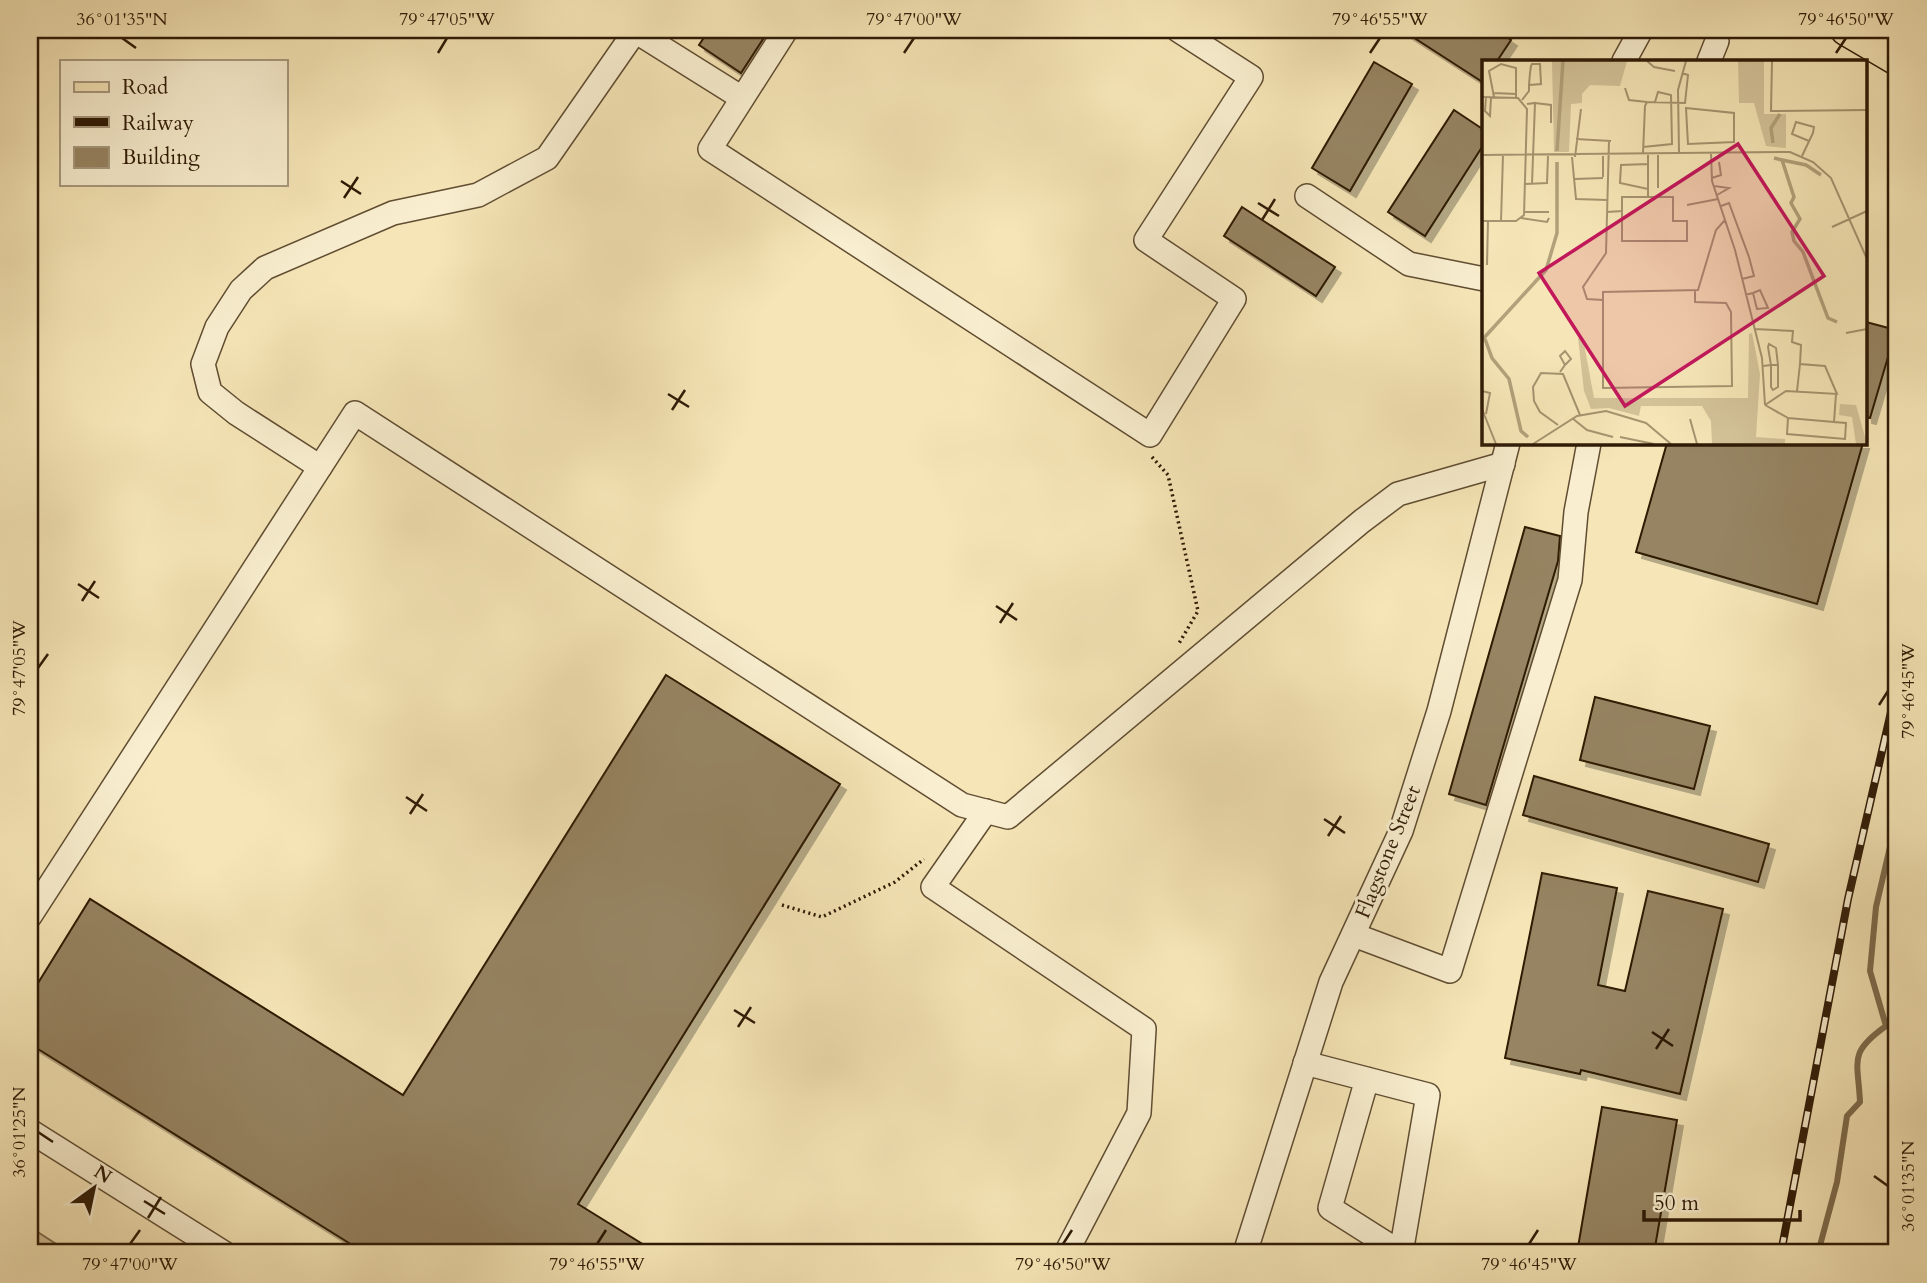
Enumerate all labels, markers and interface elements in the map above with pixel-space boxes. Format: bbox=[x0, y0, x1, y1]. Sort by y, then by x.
text: 36°01'35"N bbox=[76, 7, 168, 32]
text: 79°47'05"W bbox=[399, 7, 495, 32]
text: 79°47'00"W bbox=[866, 7, 962, 32]
text: 79°46'55"W bbox=[1332, 7, 1428, 32]
text: 79°46'50"W bbox=[1798, 7, 1894, 32]
legend bbox=[60, 60, 287, 186]
inset map bbox=[1482, 60, 1868, 444]
text: Road bbox=[122, 73, 168, 102]
text: Railway bbox=[122, 109, 194, 138]
text: Building bbox=[122, 143, 200, 172]
text: 79°47'05"W bbox=[7, 620, 32, 716]
text: 79°46'45"W bbox=[1896, 643, 1921, 739]
street label: Flagstone Street bbox=[1348, 781, 1428, 923]
text: 36°01'25"N bbox=[7, 1086, 32, 1178]
text: 36°01'35"N bbox=[1896, 1140, 1921, 1232]
north arrow bbox=[60, 1154, 130, 1224]
text: N bbox=[89, 1159, 117, 1190]
scale bar bbox=[1644, 1178, 1799, 1222]
text: 50 m bbox=[1654, 1189, 1699, 1218]
text: 79°47'00"W bbox=[82, 1252, 178, 1277]
text: 79°46'55"W bbox=[549, 1252, 645, 1277]
text: 79°46'50"W bbox=[1015, 1252, 1111, 1277]
text: 79°46'45"W bbox=[1481, 1252, 1577, 1277]

